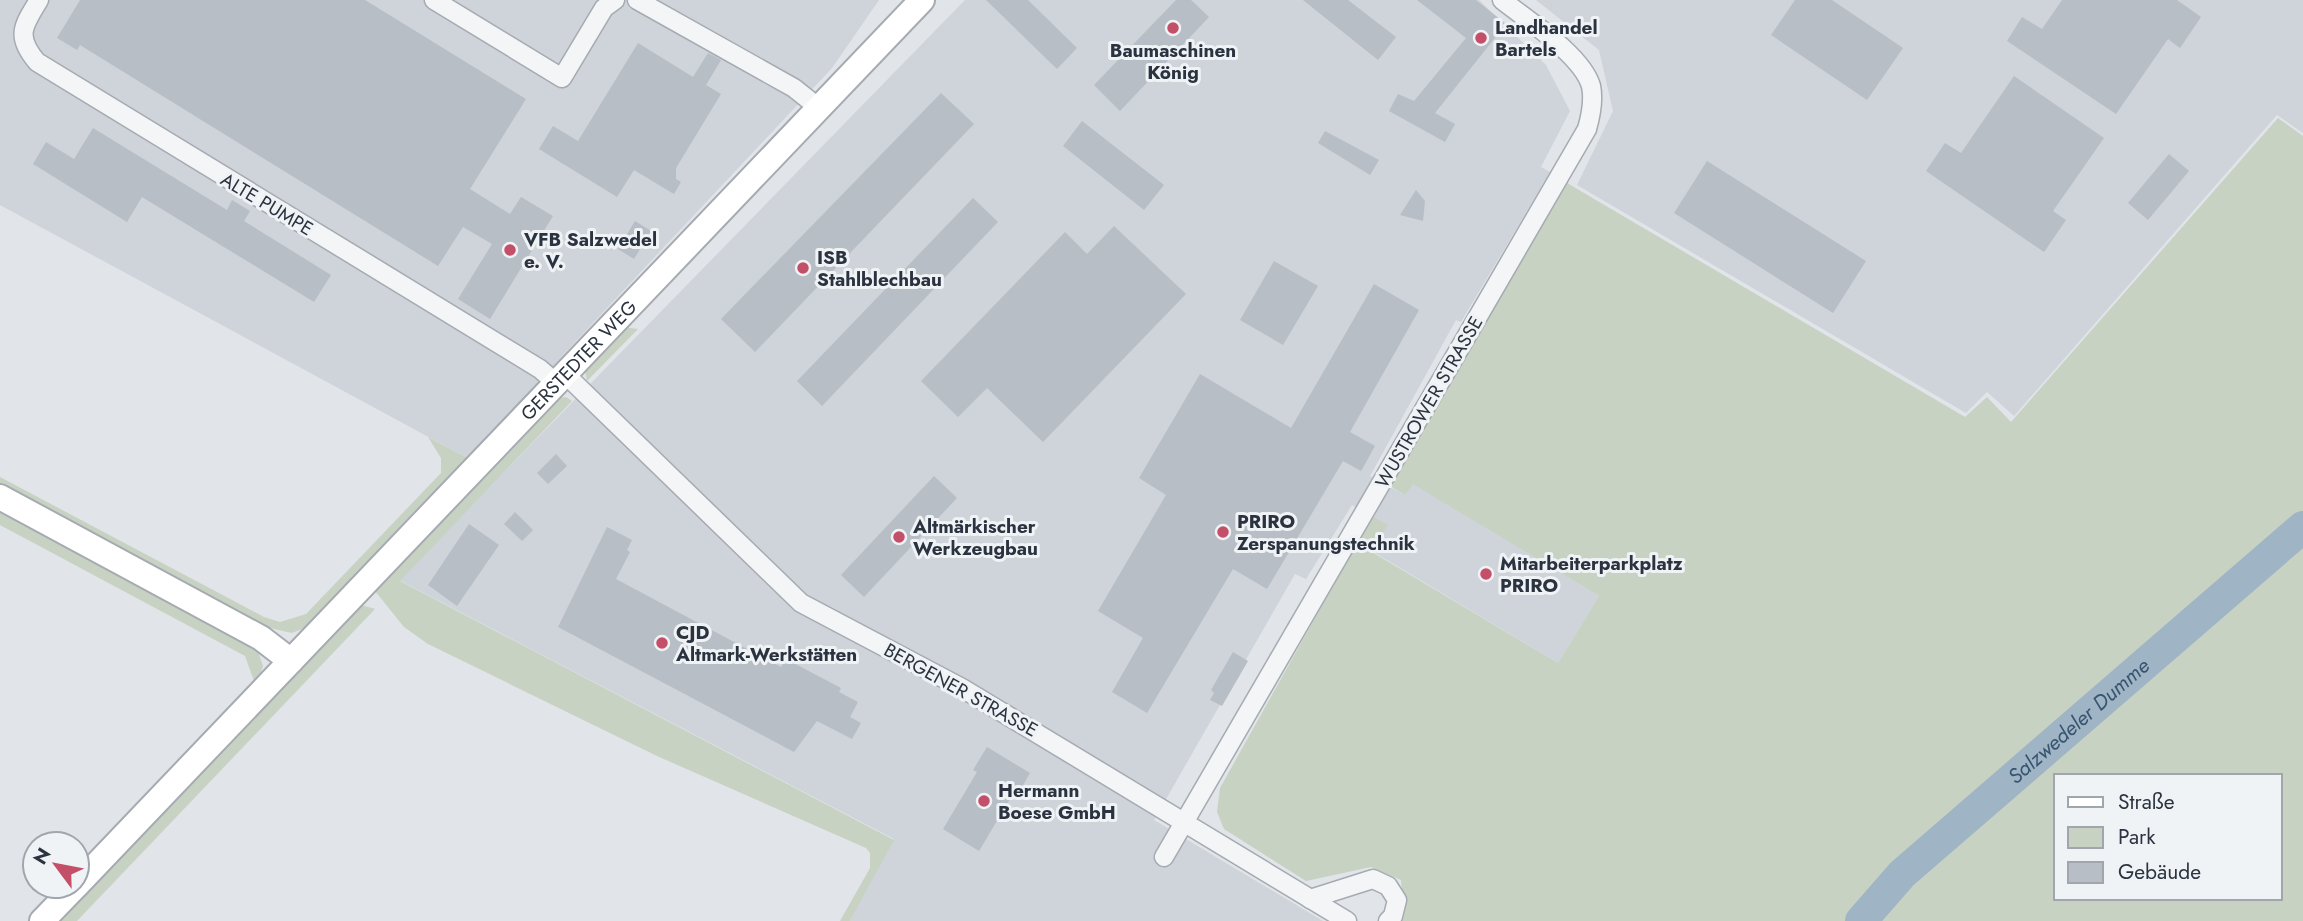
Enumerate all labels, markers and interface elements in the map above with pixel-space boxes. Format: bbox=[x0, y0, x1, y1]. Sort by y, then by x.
place label: Landhandel Bartels bbox=[1495, 14, 1598, 63]
marker: Baumaschinen König bbox=[1165, 20, 1181, 36]
marker: Landhandel Bartels bbox=[1473, 30, 1489, 46]
place label: Baumaschinen König bbox=[1110, 37, 1236, 86]
street label: ALTE PUMPE bbox=[216, 166, 318, 242]
place label: VFB Salzwedel e. V. bbox=[523, 226, 657, 275]
marker: VFB Salzwedel e. V. bbox=[502, 242, 518, 258]
place label: ISB Stahlblechbau bbox=[817, 244, 942, 293]
marker: ISB Stahlblechbau bbox=[795, 260, 811, 276]
street label: GERSTEDTER WEG bbox=[514, 294, 643, 426]
street label: WUSTROWER STRASSE bbox=[1369, 311, 1489, 493]
place label: PRIRO Zerspanungstechnik bbox=[1237, 508, 1415, 557]
place label: Altmärkischer Werkzeugbau bbox=[912, 513, 1038, 562]
marker: PRIRO Zerspanungstechnik bbox=[1215, 524, 1231, 540]
marker: Altmärkischer Werkzeugbau bbox=[891, 529, 907, 545]
place label: Mitarbeiterparkplatz PRIRO bbox=[1500, 550, 1683, 599]
marker: Mitarbeiterparkplatz PRIRO bbox=[1478, 566, 1494, 582]
place label: CJD Altmark-Werkstätten bbox=[675, 619, 857, 668]
marker: CJD Altmark-Werkstätten bbox=[654, 635, 670, 651]
street label: BERGENER STRASSE bbox=[879, 636, 1043, 744]
water label: Salzwedeler Dumme bbox=[2001, 651, 2156, 791]
legend bbox=[2054, 774, 2282, 900]
place label: Hermann Boese GmbH bbox=[998, 777, 1116, 826]
text: Straße bbox=[2118, 787, 2175, 817]
marker: Hermann Boese GmbH bbox=[976, 793, 992, 809]
text: Park bbox=[2118, 822, 2156, 852]
north arrow bbox=[21, 830, 91, 900]
text: N bbox=[27, 843, 57, 870]
text: Gebäude bbox=[2118, 857, 2201, 887]

